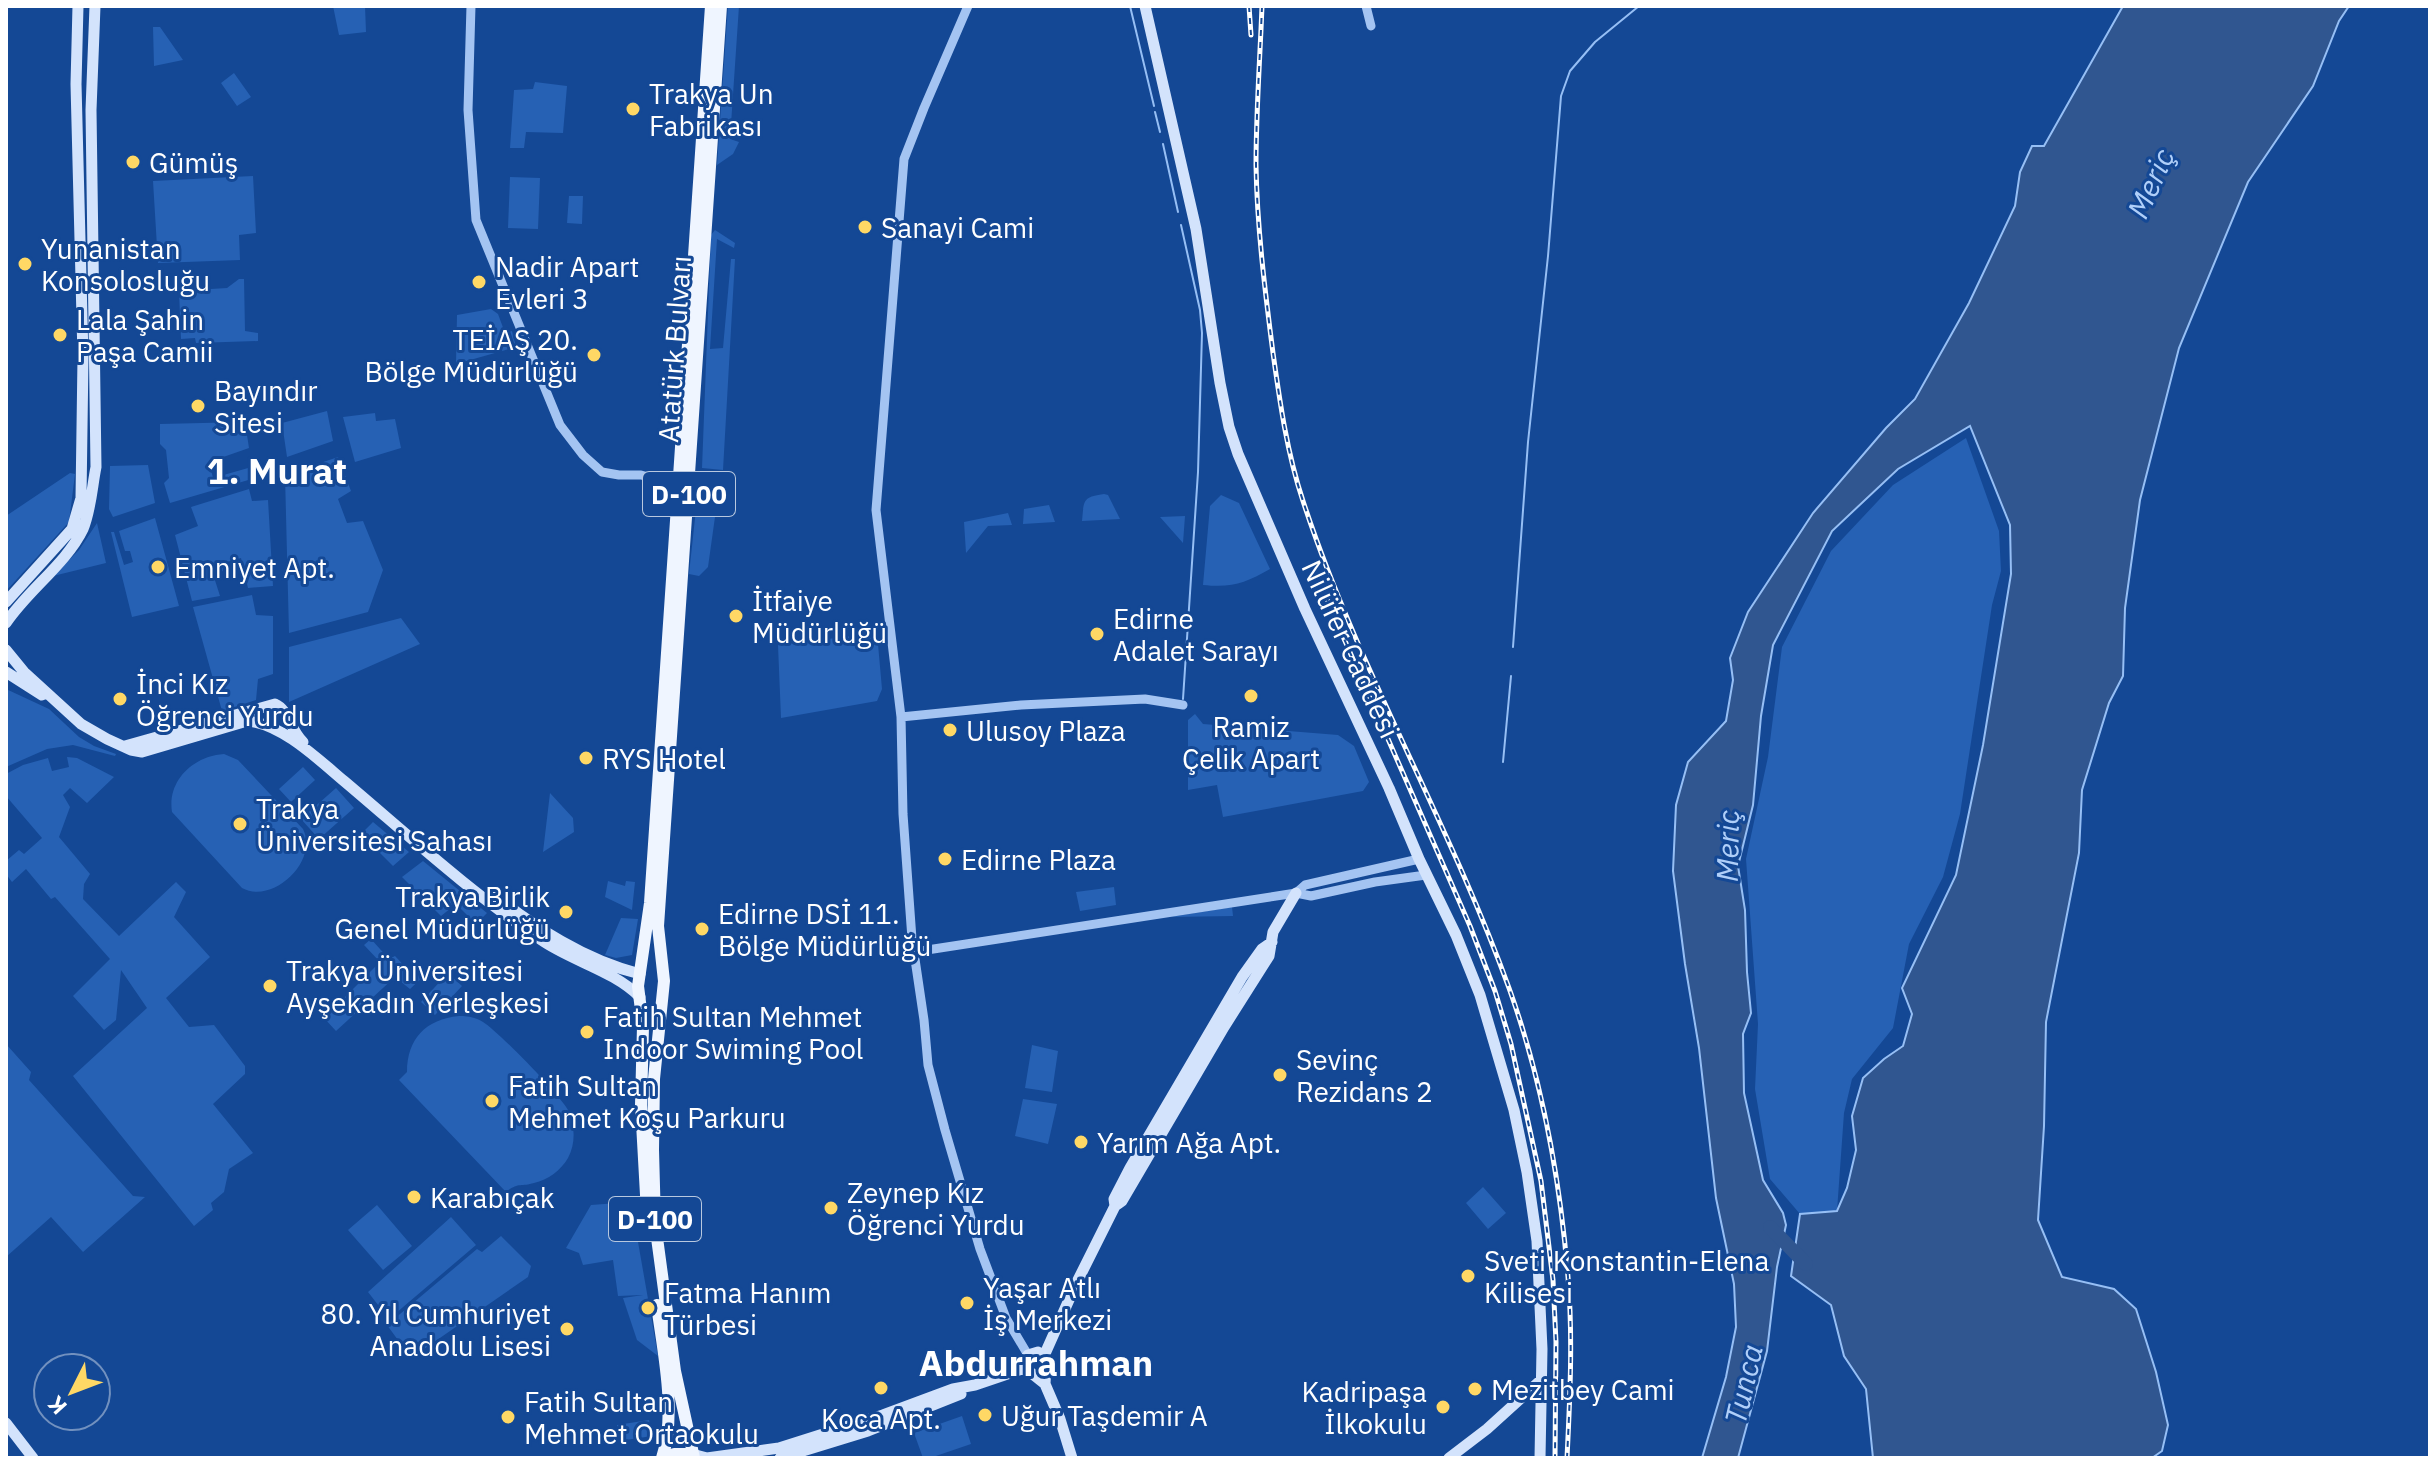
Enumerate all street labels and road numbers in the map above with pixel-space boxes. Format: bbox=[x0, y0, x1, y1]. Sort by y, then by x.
street label: Atatürk Bulvarı bbox=[649, 254, 699, 444]
road number: D-100 bbox=[643, 472, 735, 516]
street label: Nilüfer Caddesi bbox=[1294, 554, 1408, 744]
road number: D-100 bbox=[609, 1197, 701, 1241]

